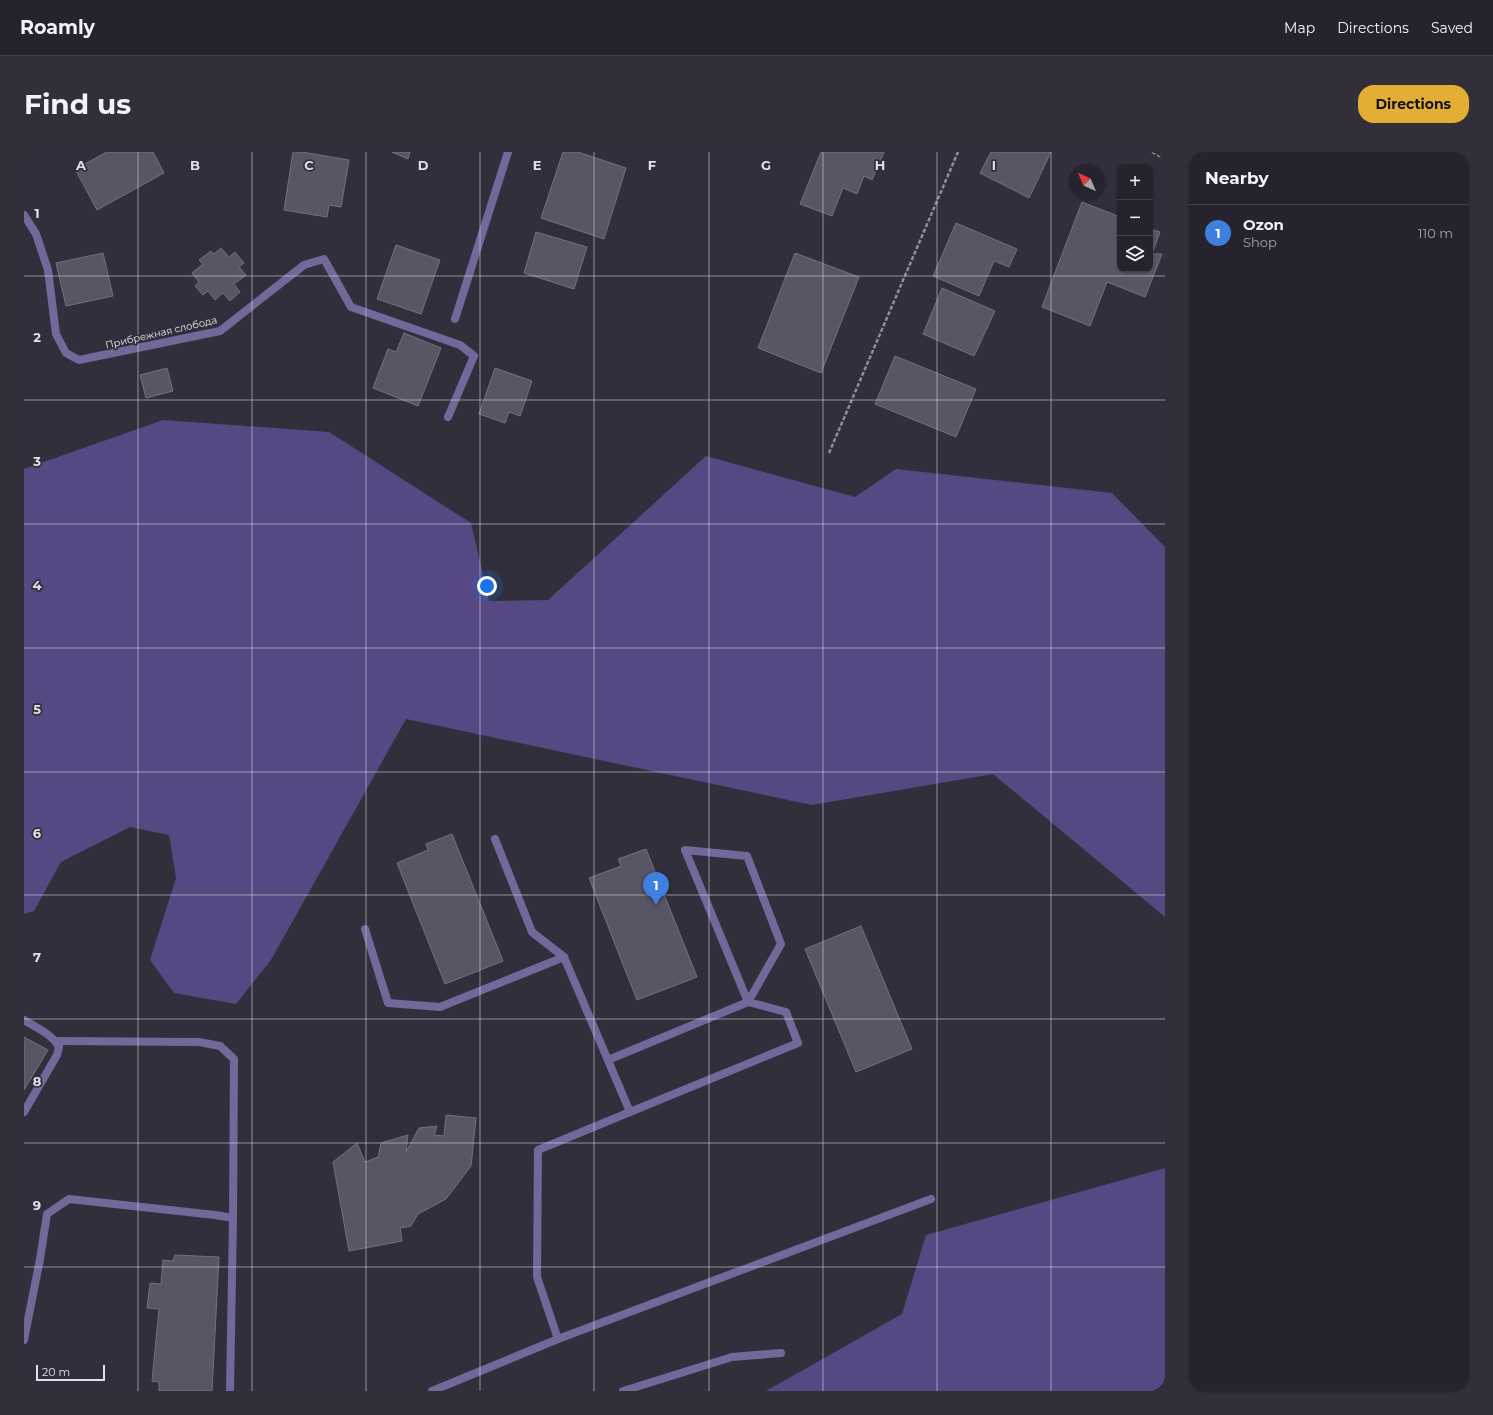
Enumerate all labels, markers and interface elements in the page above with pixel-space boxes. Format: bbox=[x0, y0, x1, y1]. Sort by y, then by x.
text: Roamly bbox=[20, 16, 95, 39]
text: Map bbox=[1284, 19, 1315, 37]
text: Directions bbox=[1337, 19, 1409, 37]
text: Saved bbox=[1431, 19, 1473, 37]
button: Directions bbox=[1358, 85, 1469, 123]
text: Find us bbox=[24, 87, 131, 121]
text: A bbox=[75, 157, 87, 173]
text: B bbox=[190, 157, 200, 173]
text: C bbox=[304, 157, 314, 173]
text: D bbox=[418, 157, 429, 173]
text: E bbox=[533, 157, 542, 173]
text: F bbox=[648, 157, 656, 173]
text: G bbox=[761, 157, 771, 173]
text: H bbox=[875, 157, 885, 173]
text: I bbox=[992, 157, 996, 173]
north arrow bbox=[1069, 164, 1105, 200]
map controls bbox=[1117, 164, 1153, 272]
button: + bbox=[1117, 164, 1153, 200]
text: Nearby bbox=[1205, 168, 1269, 188]
button: − bbox=[1117, 200, 1153, 236]
text: 1 bbox=[34, 205, 40, 221]
text: Ozon bbox=[1243, 215, 1284, 234]
text: 1 bbox=[1215, 225, 1221, 241]
text: 110 m bbox=[1418, 225, 1453, 241]
text: Shop bbox=[1243, 234, 1277, 250]
button: layers bbox=[1117, 236, 1153, 272]
street label: Прибрежная слобода bbox=[104, 313, 218, 352]
text: 2 bbox=[33, 329, 41, 345]
text: 3 bbox=[32, 453, 41, 469]
your location bbox=[477, 576, 497, 596]
text: 4 bbox=[33, 577, 42, 593]
text: 5 bbox=[33, 701, 41, 717]
text: 6 bbox=[33, 825, 42, 841]
pin: 1 bbox=[643, 872, 669, 905]
text: 7 bbox=[33, 949, 41, 965]
text: 8 bbox=[33, 1073, 42, 1089]
text: 9 bbox=[33, 1197, 41, 1213]
scale bar bbox=[36, 1363, 105, 1382]
text: 20 m bbox=[42, 1365, 70, 1379]

